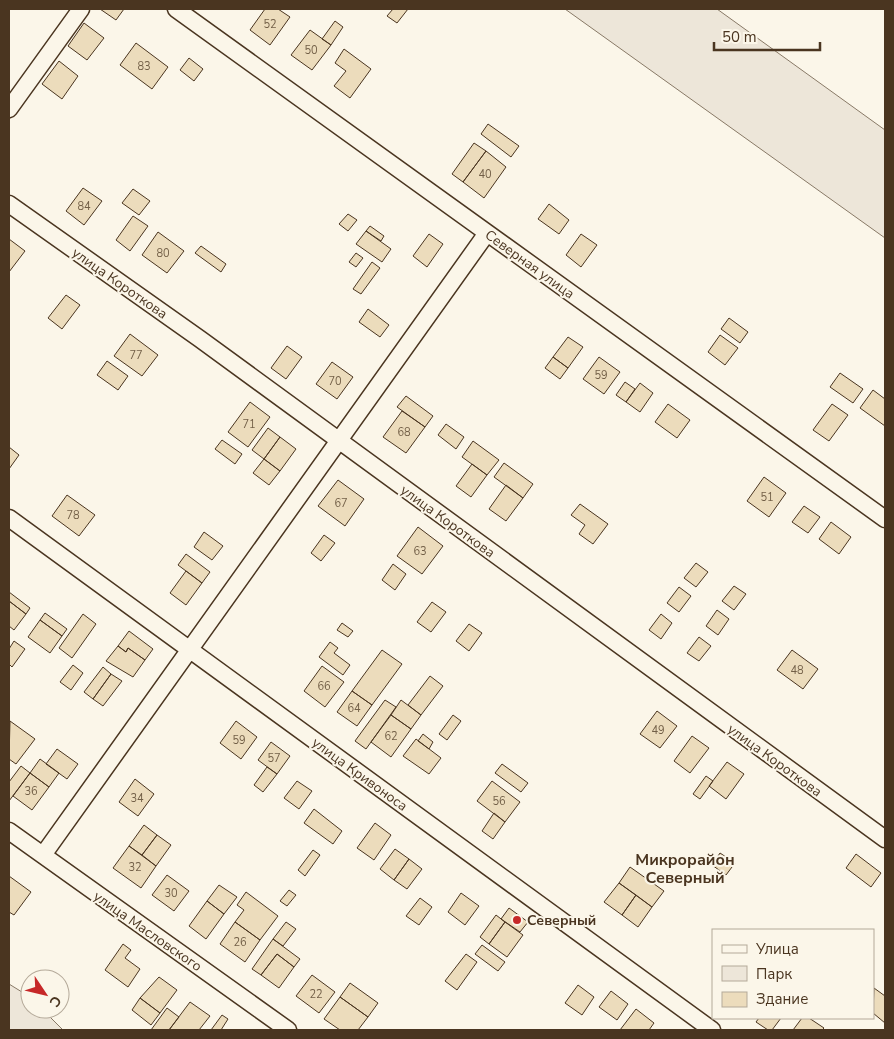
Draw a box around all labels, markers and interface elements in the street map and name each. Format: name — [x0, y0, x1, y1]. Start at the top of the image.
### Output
house number: 52 — [263, 17, 277, 32]
scale bar — [714, 20, 820, 52]
text: 50 m — [722, 27, 757, 47]
house number: 50 — [304, 43, 318, 58]
house number: 83 — [137, 59, 151, 74]
house number: 40 — [478, 167, 492, 182]
house number: 84 — [77, 199, 91, 214]
street label: Северная улица — [481, 225, 578, 303]
street label: улица Короткова — [68, 243, 171, 323]
house number: 80 — [156, 246, 170, 261]
house number: 77 — [129, 348, 143, 363]
house number: 59 — [594, 368, 608, 383]
house number: 70 — [328, 374, 342, 389]
house number: 71 — [242, 417, 256, 432]
house number: 68 — [397, 425, 411, 440]
street label: улица Короткова — [397, 481, 499, 562]
house number: 51 — [760, 490, 774, 505]
house number: 67 — [334, 496, 348, 511]
house number: 78 — [66, 508, 80, 523]
house number: 63 — [413, 544, 427, 559]
house number: 48 — [790, 663, 804, 678]
house number: 66 — [317, 679, 331, 694]
house number: 64 — [347, 701, 361, 716]
street label: улица Короткова — [724, 720, 826, 801]
house number: 49 — [651, 723, 665, 738]
house number: 62 — [384, 729, 398, 744]
house number: 59 — [232, 733, 246, 748]
street label: улица Кривоноса — [308, 733, 411, 816]
house number: 57 — [267, 751, 281, 766]
house number: 36 — [24, 784, 38, 799]
house number: 34 — [130, 791, 144, 806]
house number: 56 — [492, 794, 506, 809]
district label: Микрорайон Северный — [635, 849, 735, 889]
house number: 32 — [128, 860, 142, 875]
house number: 30 — [164, 886, 178, 901]
street label: улица Масловского — [90, 887, 206, 976]
place label: Северный — [527, 911, 596, 930]
marker: Северный — [511, 914, 523, 926]
legend — [712, 929, 874, 1019]
house number: 26 — [233, 935, 247, 950]
text: Улица — [755, 939, 799, 959]
text: Парк — [756, 964, 792, 984]
north arrow — [20, 969, 70, 1019]
house number: 22 — [309, 987, 323, 1002]
text: Здание — [756, 989, 808, 1009]
text: С — [44, 992, 66, 1011]

